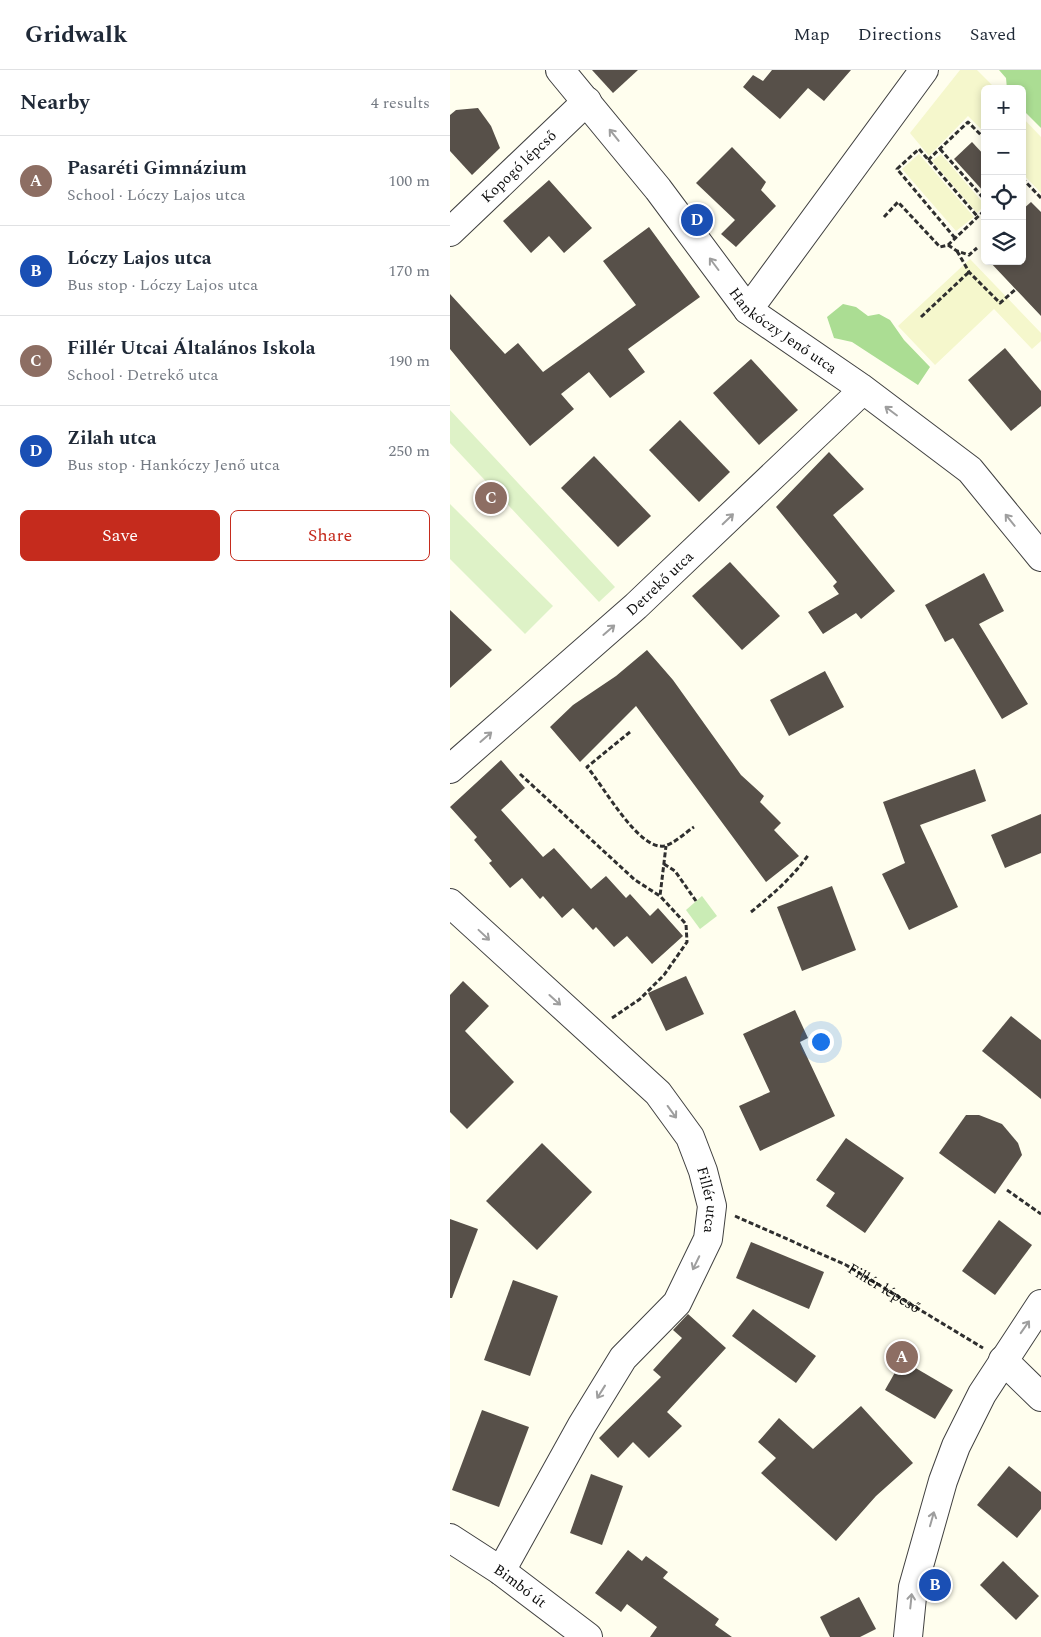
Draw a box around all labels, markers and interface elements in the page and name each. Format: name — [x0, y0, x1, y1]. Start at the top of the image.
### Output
text: Gridwalk — [25, 17, 127, 53]
text: Map — [794, 21, 830, 48]
text: Directions — [858, 21, 942, 48]
text: Saved — [970, 21, 1016, 48]
map controls — [981, 85, 1026, 265]
button: + — [981, 85, 1026, 130]
text: Nearby — [20, 87, 90, 119]
text: 4 results — [371, 91, 430, 115]
street label: Kopogó lépcső — [476, 125, 562, 209]
one-way arrow — [609, 129, 620, 142]
button: − — [981, 130, 1026, 175]
text: Pasaréti Gimnázium — [67, 154, 247, 183]
text: A — [30, 169, 42, 193]
text: 100 m — [388, 169, 430, 193]
button: locate — [981, 175, 1026, 220]
text: School · Lóczy Lajos utca — [67, 183, 245, 207]
pin: D — [681, 201, 713, 239]
button: layers — [981, 220, 1026, 265]
text: Lóczy Lajos utca — [67, 244, 212, 273]
one-way arrow — [709, 257, 719, 271]
text: B — [30, 259, 42, 283]
text: 170 m — [388, 259, 430, 283]
text: Bus stop · Lóczy Lajos utca — [67, 273, 258, 297]
street label: Hankóczy Jenő utca — [723, 283, 842, 380]
text: Fillér Utcai Általános Iskola — [67, 334, 316, 363]
text: C — [30, 349, 42, 373]
text: 190 m — [388, 349, 430, 373]
text: School · Detrekő utca — [67, 363, 218, 387]
one-way arrow — [884, 406, 898, 416]
text: Zilah utca — [67, 424, 157, 453]
text: D — [30, 439, 42, 463]
text: 250 m — [388, 439, 430, 463]
text: Bus stop · Hankóczy Jenő utca — [67, 453, 280, 477]
pin: C — [475, 479, 507, 517]
button: Save — [20, 510, 220, 561]
button: Share — [230, 510, 430, 561]
one-way arrow — [721, 513, 734, 525]
one-way arrow — [1005, 513, 1016, 526]
street label: Detrekő utca — [621, 545, 700, 622]
one-way arrow — [602, 624, 615, 635]
one-way arrow — [480, 731, 493, 742]
one-way arrow — [478, 929, 491, 941]
one-way arrow — [548, 994, 561, 1006]
your location — [808, 1029, 834, 1055]
one-way arrow — [667, 1105, 677, 1119]
street label: Fillér utca — [690, 1164, 723, 1235]
one-way arrow — [691, 1255, 701, 1270]
street label: Fillér lépcső — [843, 1258, 925, 1320]
one-way arrow — [1020, 1320, 1030, 1334]
pin: A — [886, 1338, 918, 1376]
one-way arrow — [596, 1385, 606, 1399]
one-way arrow — [928, 1512, 937, 1528]
street label: Bimbó út — [489, 1558, 551, 1614]
pin: B — [919, 1566, 951, 1604]
one-way arrow — [906, 1594, 916, 1610]

